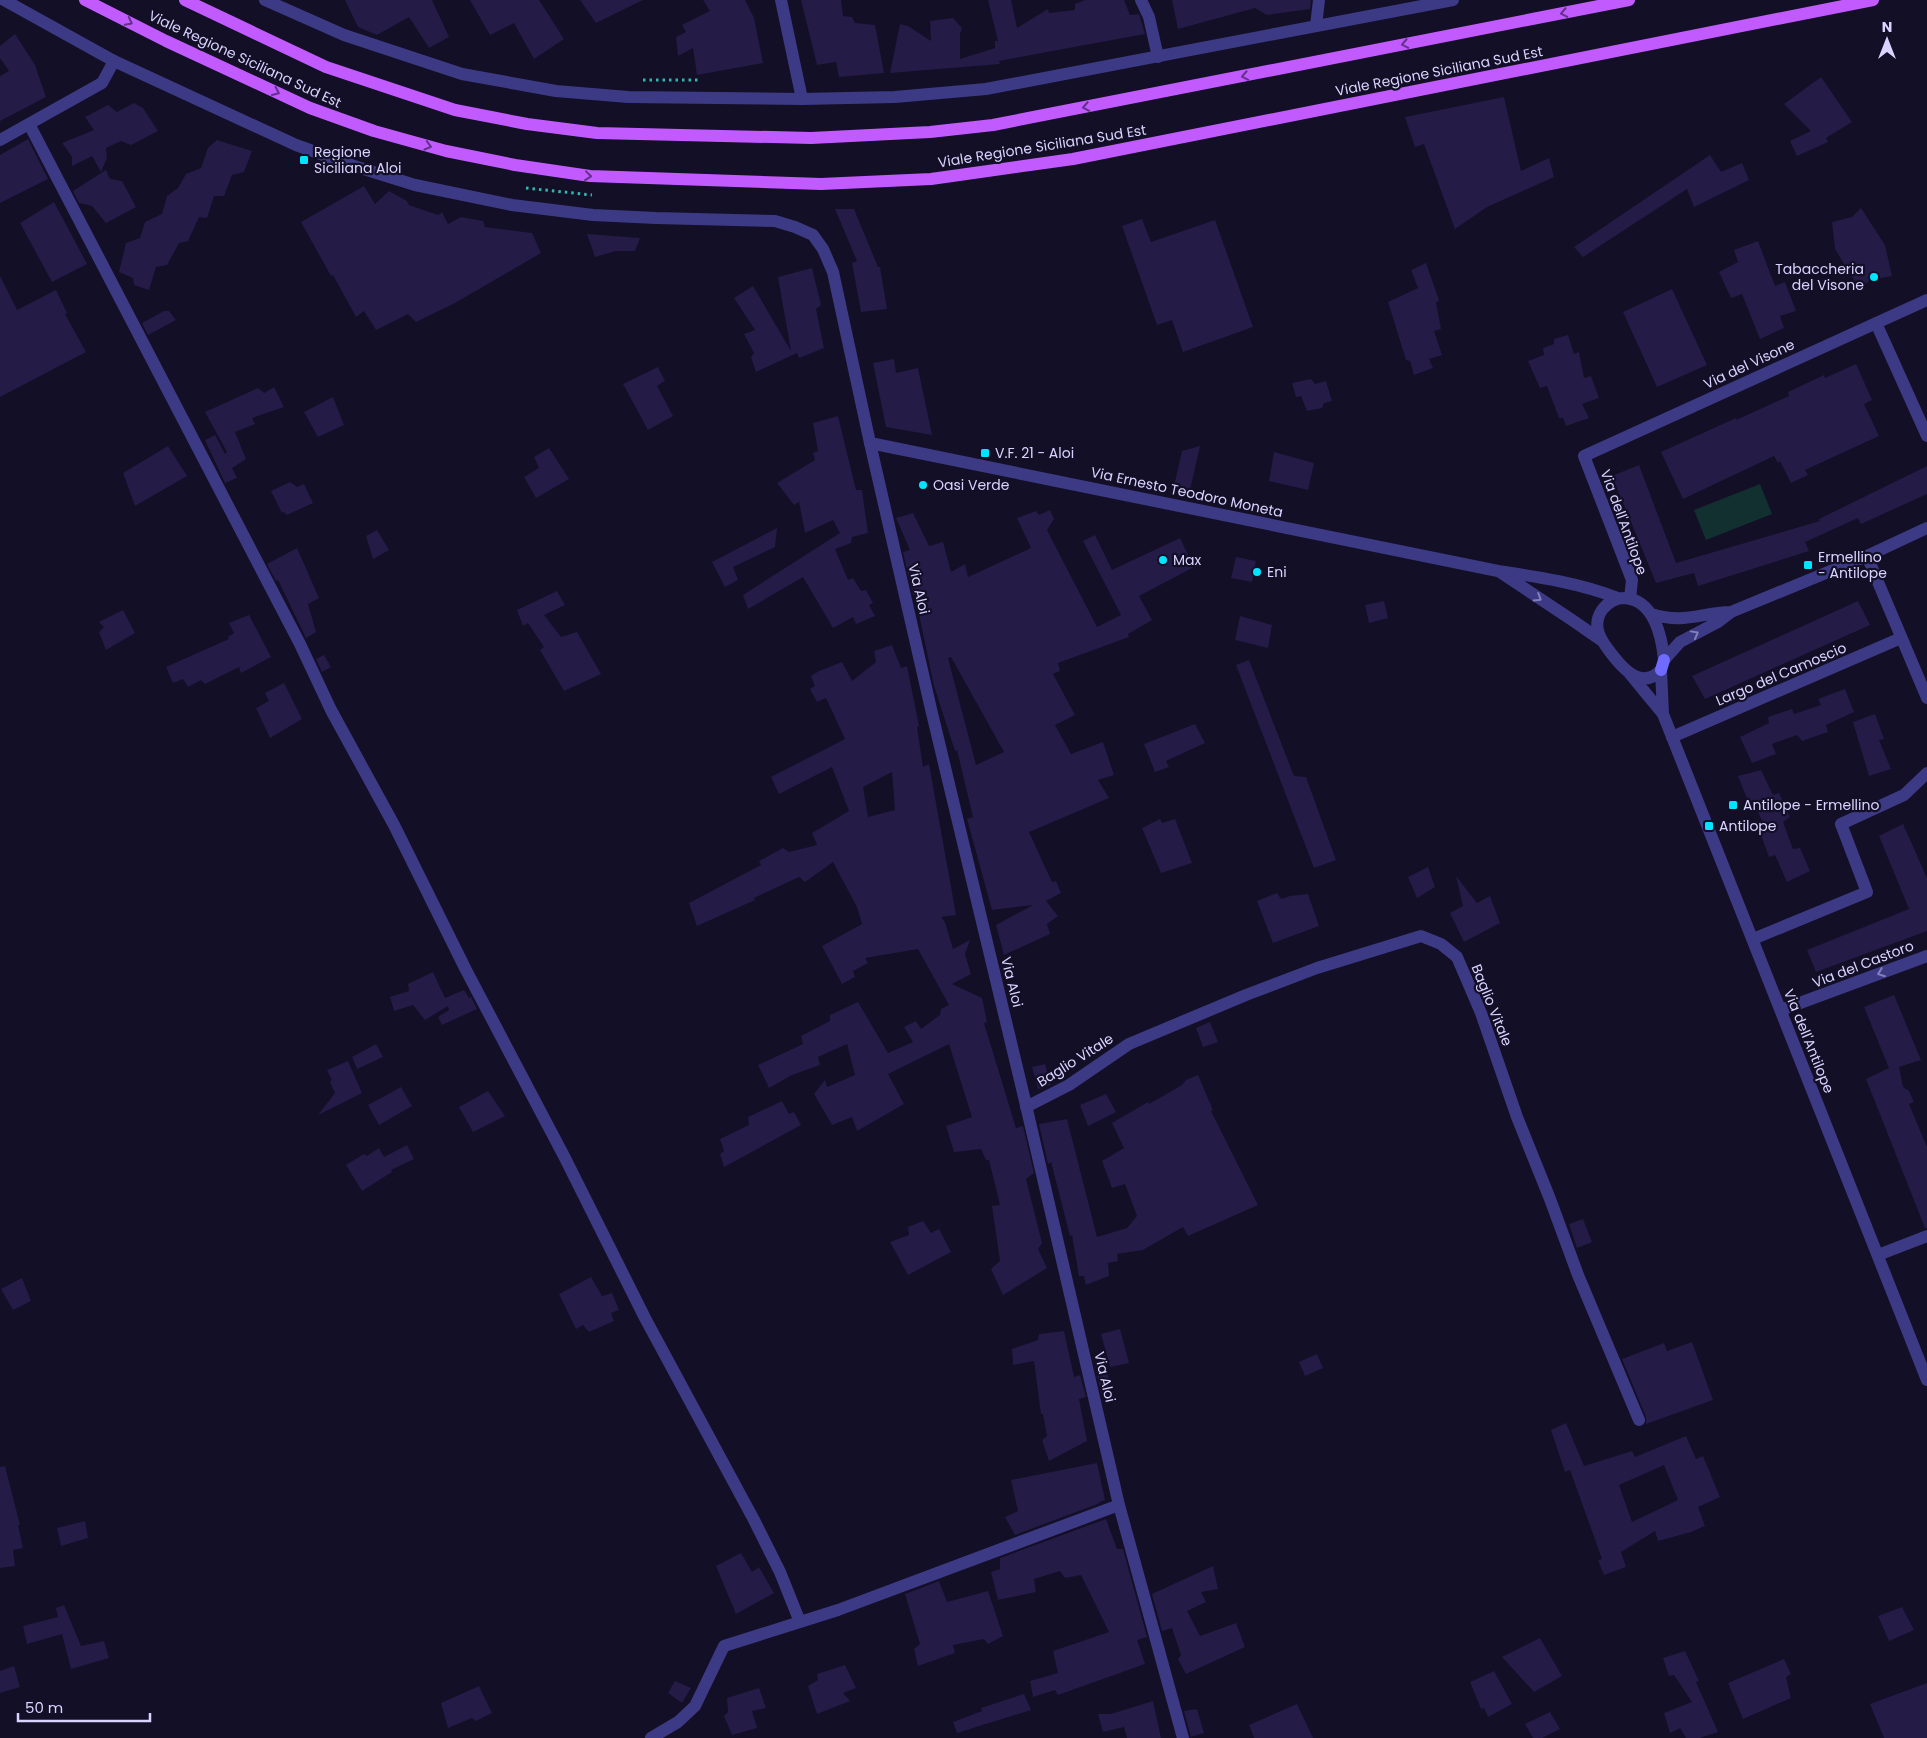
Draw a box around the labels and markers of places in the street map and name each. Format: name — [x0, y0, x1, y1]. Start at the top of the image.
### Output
place label: Regione Siciliana Aloi — [314, 142, 401, 178]
marker: Regione Siciliana Aloi — [298, 154, 310, 166]
place label: Tabaccheria del Visone — [1775, 259, 1864, 295]
marker: Tabaccheria del Visone — [1868, 271, 1880, 283]
place label: V.F. 21 - Aloi — [995, 443, 1074, 463]
marker: V.F. 21 - Aloi — [979, 447, 991, 459]
place label: Oasi Verde — [933, 475, 1010, 495]
marker: Oasi Verde — [917, 479, 929, 491]
place label: Ermellino - Antilope — [1818, 547, 1887, 583]
place label: Max — [1173, 550, 1202, 570]
marker: Max — [1157, 554, 1169, 566]
marker: Ermellino - Antilope — [1802, 559, 1814, 571]
place label: Eni — [1267, 562, 1287, 582]
marker: Eni — [1251, 566, 1263, 578]
place label: Antilope - Ermellino — [1743, 795, 1879, 815]
marker: Antilope - Ermellino — [1727, 799, 1739, 811]
place label: Antilope — [1719, 816, 1777, 836]
marker: Antilope — [1703, 820, 1715, 832]

